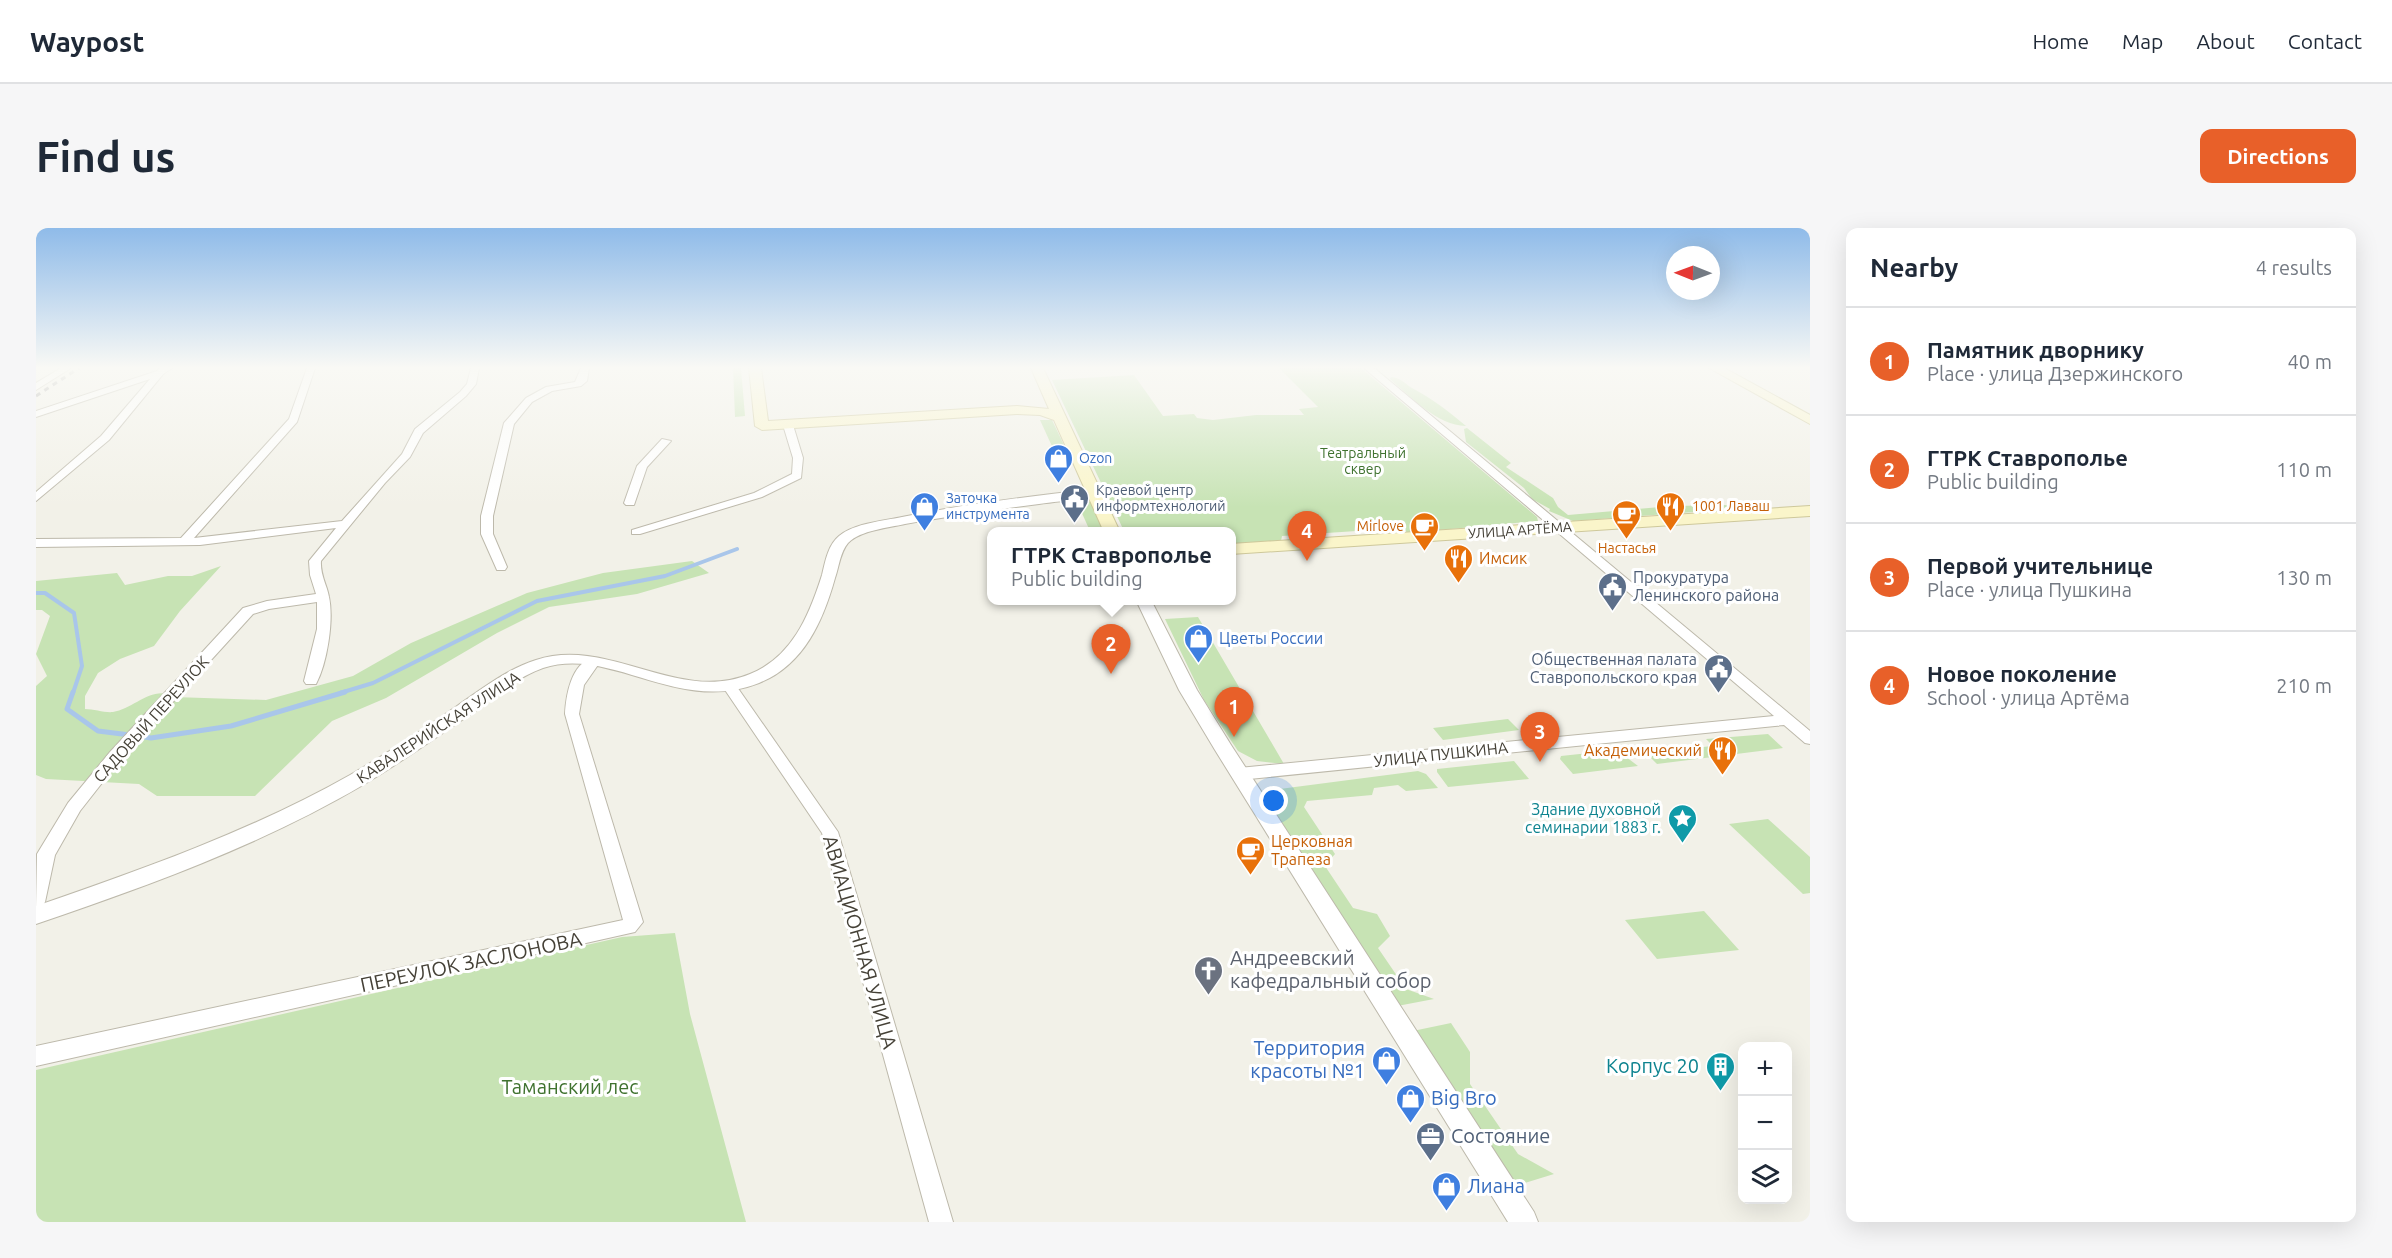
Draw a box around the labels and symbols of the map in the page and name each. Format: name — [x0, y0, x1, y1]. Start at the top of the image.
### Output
north arrow — [1666, 246, 1720, 300]
shop icon: Ozon — [1042, 442, 1074, 484]
park label: Театральный сквер — [1320, 445, 1406, 477]
place label: Ozon — [1079, 450, 1112, 466]
public building icon: Краевой центр информтехнологий — [1059, 482, 1091, 524]
place label: Краевой центр информтехнологий — [1096, 482, 1226, 514]
shop icon: Заточка инструмента — [909, 490, 941, 532]
place label: Заточка инструмента — [946, 490, 1030, 522]
restaurant icon: 1001 Лаваш — [1655, 490, 1687, 532]
cafe icon: Настасья — [1611, 498, 1643, 540]
place label: 1001 Лаваш — [1692, 498, 1770, 514]
cafe icon: Mirlove — [1409, 510, 1441, 552]
pin: 4 — [1288, 512, 1326, 561]
place label: Mirlove — [1357, 518, 1404, 534]
street label: УЛИЦА АРТЁМА — [1468, 518, 1572, 542]
place label: Настасья — [1598, 540, 1656, 556]
restaurant icon: Имсик — [1442, 542, 1474, 584]
place label: Имсик — [1479, 549, 1527, 567]
place label: Прокуратура Ленинского района — [1633, 568, 1779, 604]
public building icon: Прокуратура Ленинского района — [1596, 570, 1628, 612]
shop icon: Цветы России — [1182, 622, 1214, 664]
pin: 2 — [1092, 624, 1130, 674]
place label: Цветы России — [1219, 629, 1323, 647]
place label: Общественная палата Ставропольского края — [1530, 650, 1697, 686]
street label: САДОВЫЙ ПЕРЕУЛОК — [89, 651, 212, 786]
public building icon: Общественная палата Ставропольского края — [1702, 652, 1734, 694]
street label: КАВАЛЕРИЙСКАЯ УЛИЦА — [352, 666, 523, 787]
pin: 1 — [1214, 688, 1254, 737]
pin: 3 — [1520, 712, 1560, 762]
restaurant icon: Академический — [1707, 734, 1739, 776]
street label: УЛИЦА ПУШКИНА — [1373, 738, 1510, 770]
place label: Академический — [1584, 741, 1702, 759]
your location — [1259, 786, 1288, 815]
place label: Здание духовной семинарии 1883 г. — [1525, 800, 1661, 836]
place icon: Здание духовной семинарии 1883 г. — [1666, 802, 1698, 844]
street label: АВИАЦИОННАЯ УЛИЦА — [819, 832, 902, 1051]
place label: Церковная Трапеза — [1271, 832, 1353, 868]
cafe icon: Церковная Трапеза — [1234, 834, 1266, 876]
street label: ПЕРЕУЛОК ЗАСЛОНОВА — [358, 927, 584, 996]
place label: Андреевский кафедральный собор — [1230, 946, 1432, 992]
church icon: Андреевский кафедральный собор — [1193, 954, 1225, 996]
place label: Территория красоты №1 — [1250, 1036, 1365, 1082]
shop icon: Территория красоты №1 — [1370, 1044, 1402, 1086]
building icon: Корпус 20 — [1704, 1050, 1736, 1092]
place label: Корпус 20 — [1606, 1054, 1699, 1077]
park label: Таманский лес — [501, 1075, 639, 1098]
shop icon: Big Bro — [1394, 1082, 1426, 1124]
place label: Big Bro — [1431, 1086, 1497, 1109]
office icon: Состояние — [1414, 1120, 1446, 1162]
place label: Состояние — [1451, 1124, 1550, 1147]
shop icon: Лиана — [1430, 1170, 1462, 1212]
place label: Лиана — [1467, 1174, 1525, 1197]

